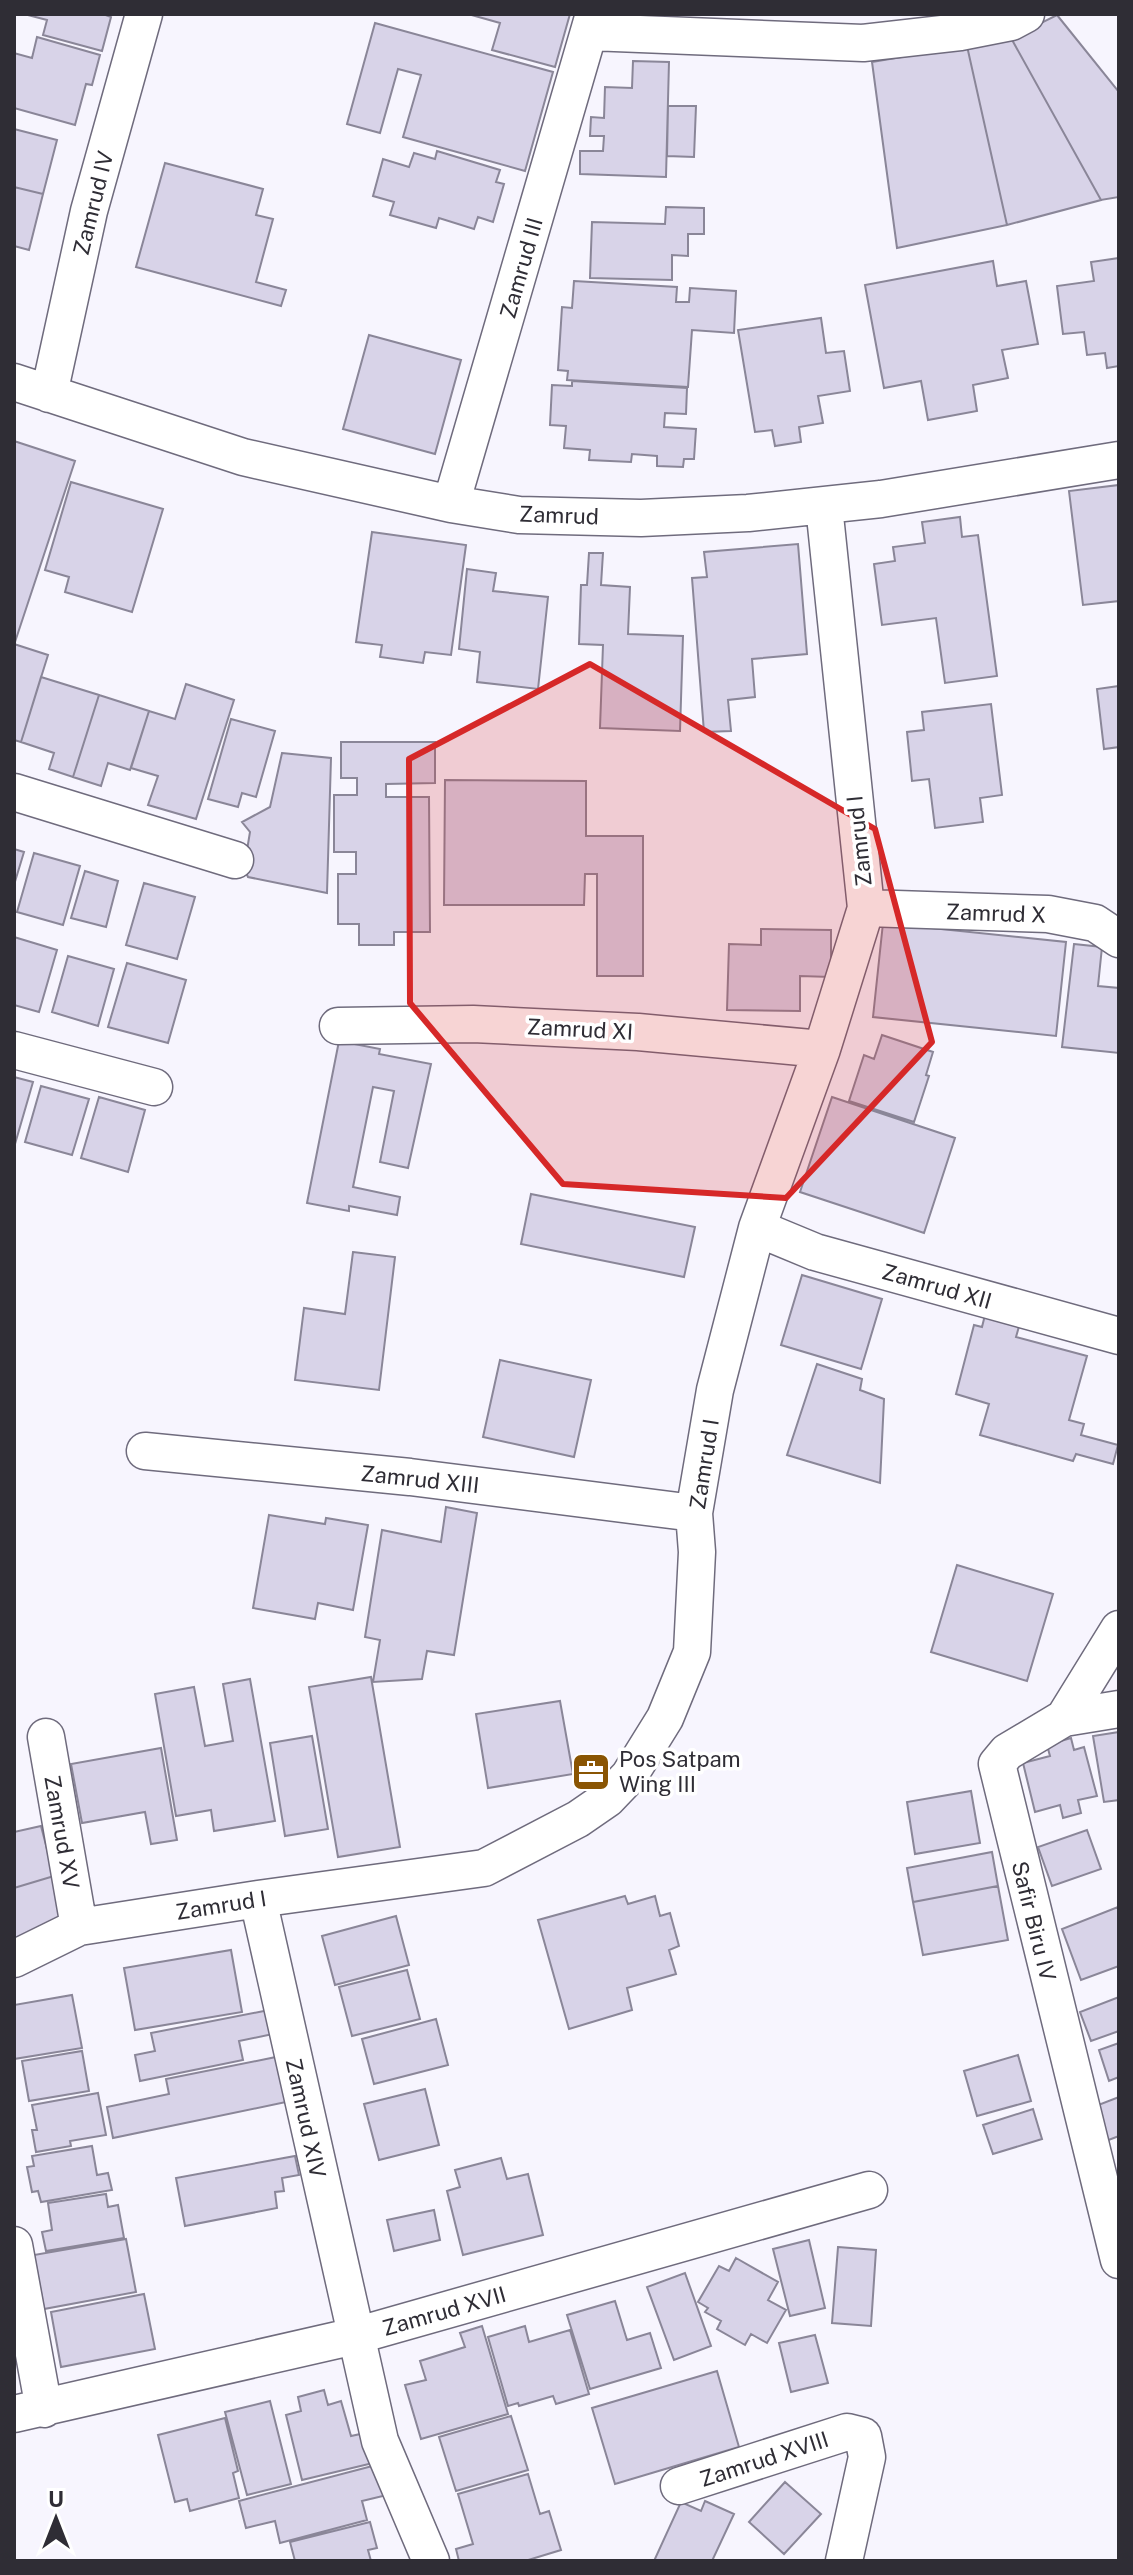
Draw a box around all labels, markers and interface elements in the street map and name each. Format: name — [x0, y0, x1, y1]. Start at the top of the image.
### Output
street label: Zamrud IV — [68, 148, 119, 258]
street label: Zamrud III — [494, 215, 548, 321]
street label: Zamrud — [519, 501, 599, 529]
street label: Zamrud I — [841, 794, 877, 888]
street label: Zamrud X — [945, 898, 1047, 928]
street label: Zamrud XI — [526, 1013, 634, 1045]
street label: Zamrud XII — [879, 1258, 995, 1314]
street label: Zamrud I — [684, 1417, 724, 1511]
street label: Zamrud XIII — [359, 1460, 481, 1498]
place label: Pos Satpam Wing III — [619, 1746, 741, 1797]
office icon: Pos Satpam Wing III — [570, 1751, 612, 1793]
street label: Zamrud XV — [39, 1773, 85, 1891]
street label: Safir Biru IV — [1007, 1858, 1062, 1984]
street label: Zamrud I — [174, 1885, 268, 1925]
street label: Zamrud XIV — [281, 2056, 331, 2180]
street label: Zamrud XVII — [379, 2281, 509, 2341]
street label: Zamrud XVIII — [696, 2426, 832, 2492]
north arrow — [16, 2479, 96, 2559]
text: U — [48, 2486, 64, 2512]

